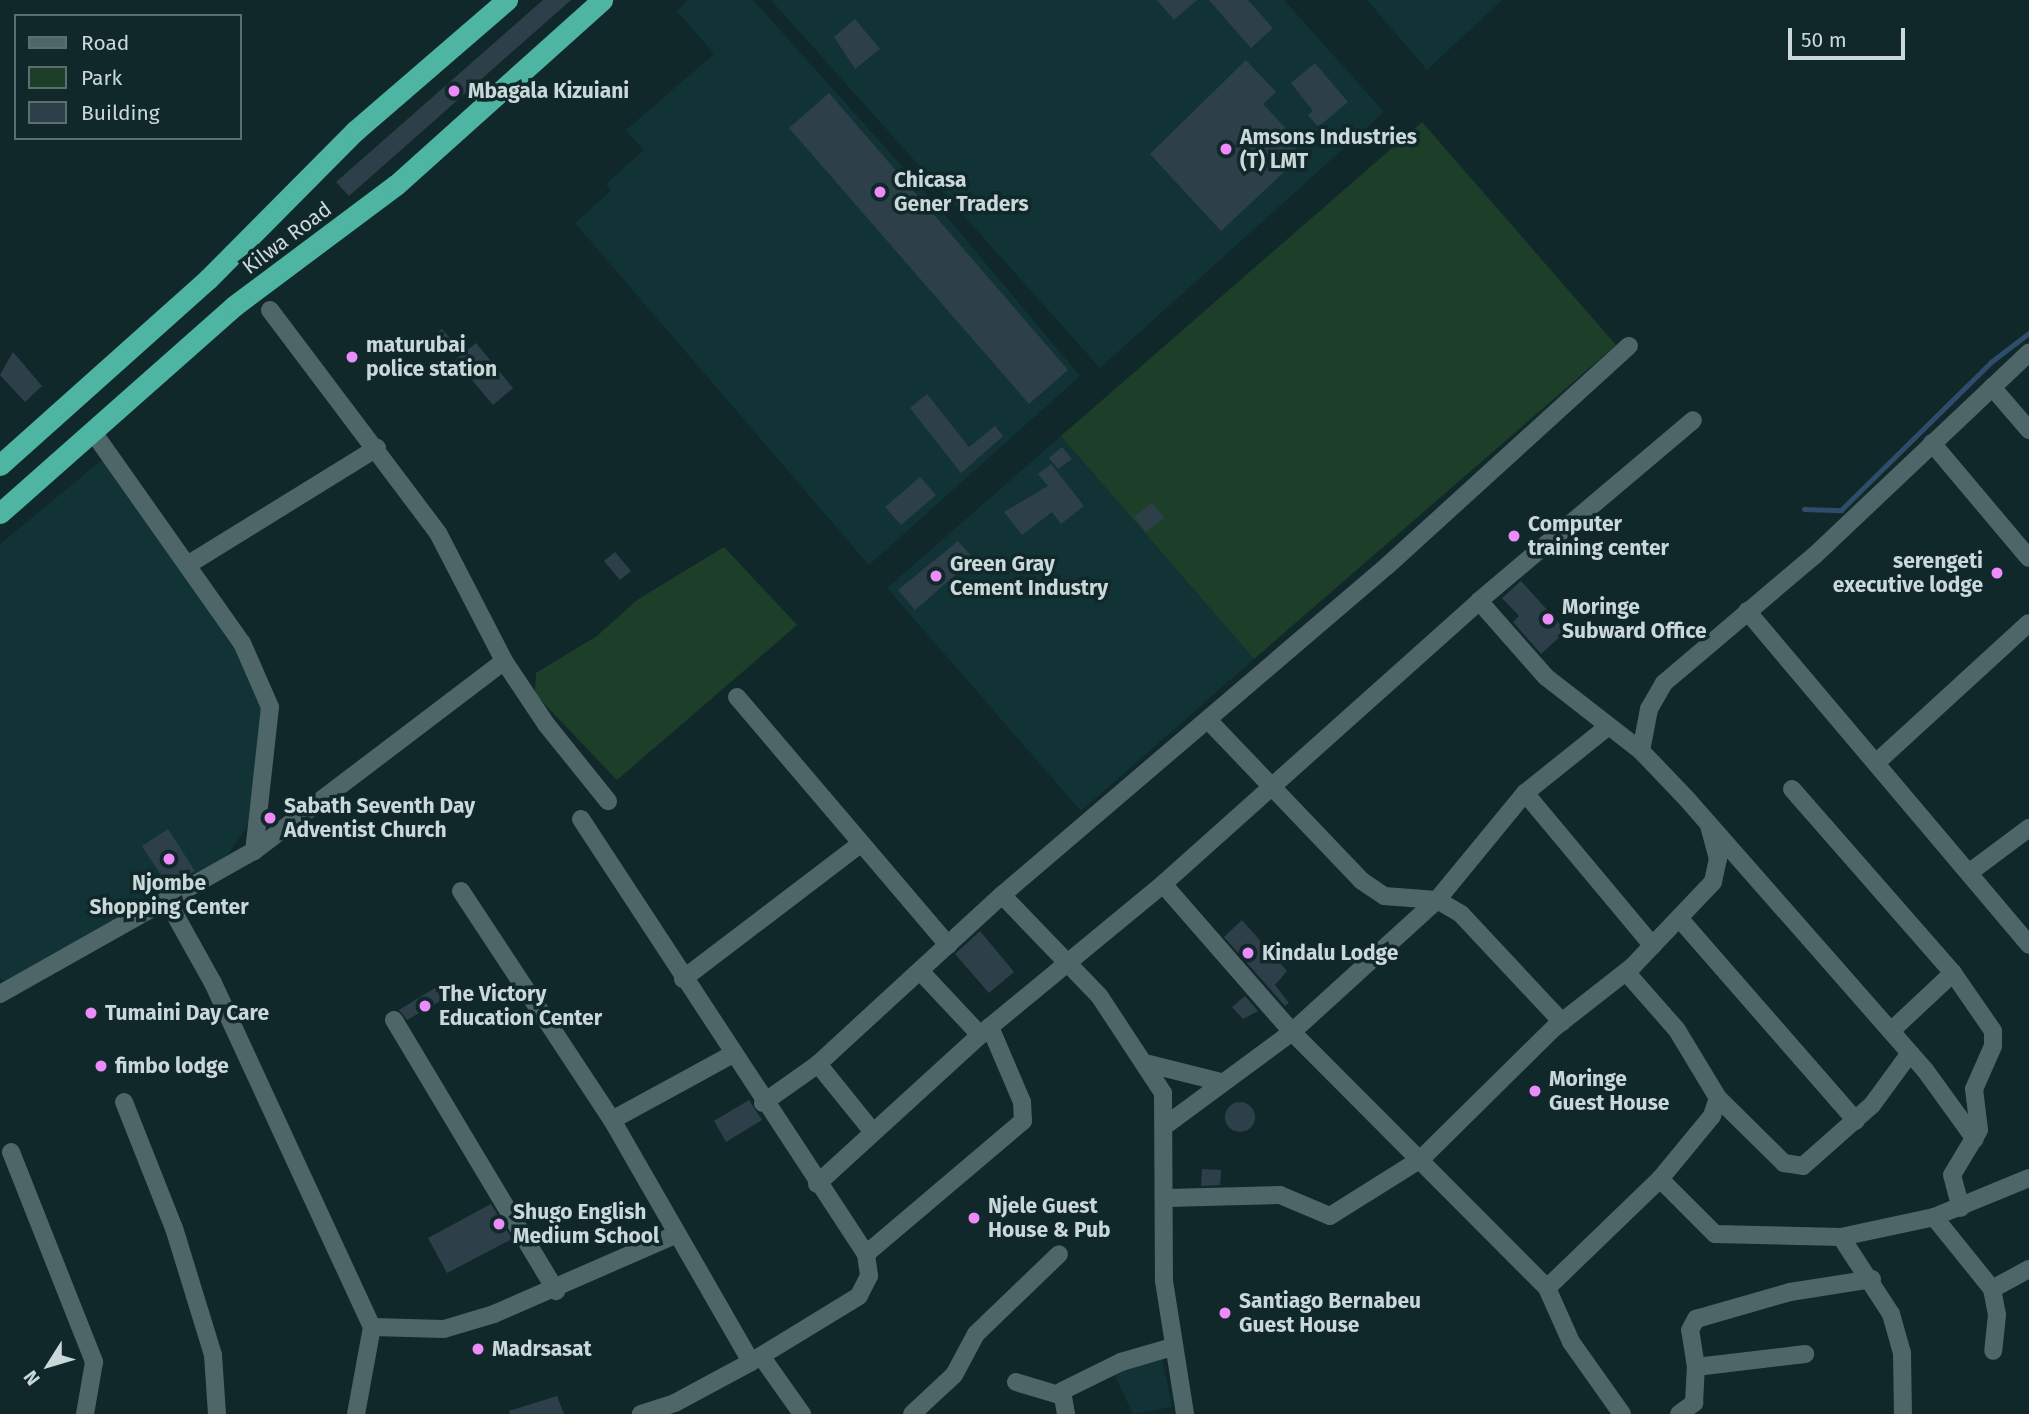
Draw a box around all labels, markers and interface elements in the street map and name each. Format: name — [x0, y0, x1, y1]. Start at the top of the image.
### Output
legend — [14, 14, 242, 140]
scale bar — [1791, 14, 1908, 58]
text: 50 m — [1801, 27, 1847, 53]
text: Road — [81, 30, 129, 56]
text: Park — [81, 65, 122, 91]
place label: Mbagala Kizuiani — [468, 78, 629, 104]
marker: Mbagala Kizuiani — [446, 83, 462, 99]
text: Building — [81, 100, 160, 126]
place label: Amsons Industries (T) LMT — [1240, 124, 1417, 174]
marker: Amsons Industries (T) LMT — [1218, 141, 1234, 157]
place label: Chicasa Gener Traders — [894, 167, 1029, 217]
marker: Chicasa Gener Traders — [872, 184, 888, 200]
street label: Kilwa Road — [238, 196, 336, 280]
place label: maturubai police station — [366, 332, 497, 382]
marker: maturubai police station — [344, 349, 360, 365]
place label: Computer training center — [1528, 511, 1669, 561]
marker: Computer training center — [1506, 528, 1522, 544]
place label: serengeti executive lodge — [1833, 548, 1983, 598]
place label: Green Gray Cement Industry — [950, 551, 1108, 601]
marker: serengeti executive lodge — [1989, 565, 2005, 581]
marker: Green Gray Cement Industry — [928, 568, 944, 584]
place label: Moringe Subward Office — [1562, 594, 1707, 644]
marker: Moringe Subward Office — [1540, 611, 1556, 627]
place label: Sabath Seventh Day Adventist Church — [284, 793, 475, 843]
marker: Sabath Seventh Day Adventist Church — [262, 810, 278, 826]
marker: Njombe Shopping Center — [161, 851, 177, 867]
place label: Njombe Shopping Center — [89, 870, 249, 920]
place label: Kindalu Lodge — [1262, 940, 1398, 966]
marker: Kindalu Lodge — [1240, 945, 1256, 961]
place label: The Victory Education Center — [439, 981, 602, 1031]
marker: The Victory Education Center — [417, 998, 433, 1014]
place label: Tumaini Day Care — [105, 1000, 269, 1026]
marker: Tumaini Day Care — [83, 1005, 99, 1021]
place label: fimbo lodge — [115, 1053, 229, 1079]
marker: fimbo lodge — [93, 1058, 109, 1074]
place label: Moringe Guest House — [1549, 1066, 1669, 1116]
marker: Moringe Guest House — [1527, 1083, 1543, 1099]
place label: Njele Guest House & Pub — [988, 1193, 1111, 1243]
place label: Shugo English Medium School — [513, 1199, 659, 1249]
marker: Njele Guest House & Pub — [966, 1210, 982, 1226]
marker: Shugo English Medium School — [491, 1216, 507, 1232]
place label: Santiago Bernabeu Guest House — [1239, 1288, 1421, 1338]
marker: Santiago Bernabeu Guest House — [1217, 1305, 1233, 1321]
north arrow — [14, 1330, 84, 1400]
place label: Madrsasat — [492, 1336, 592, 1362]
marker: Madrsasat — [470, 1341, 486, 1357]
text: N — [19, 1366, 45, 1390]

